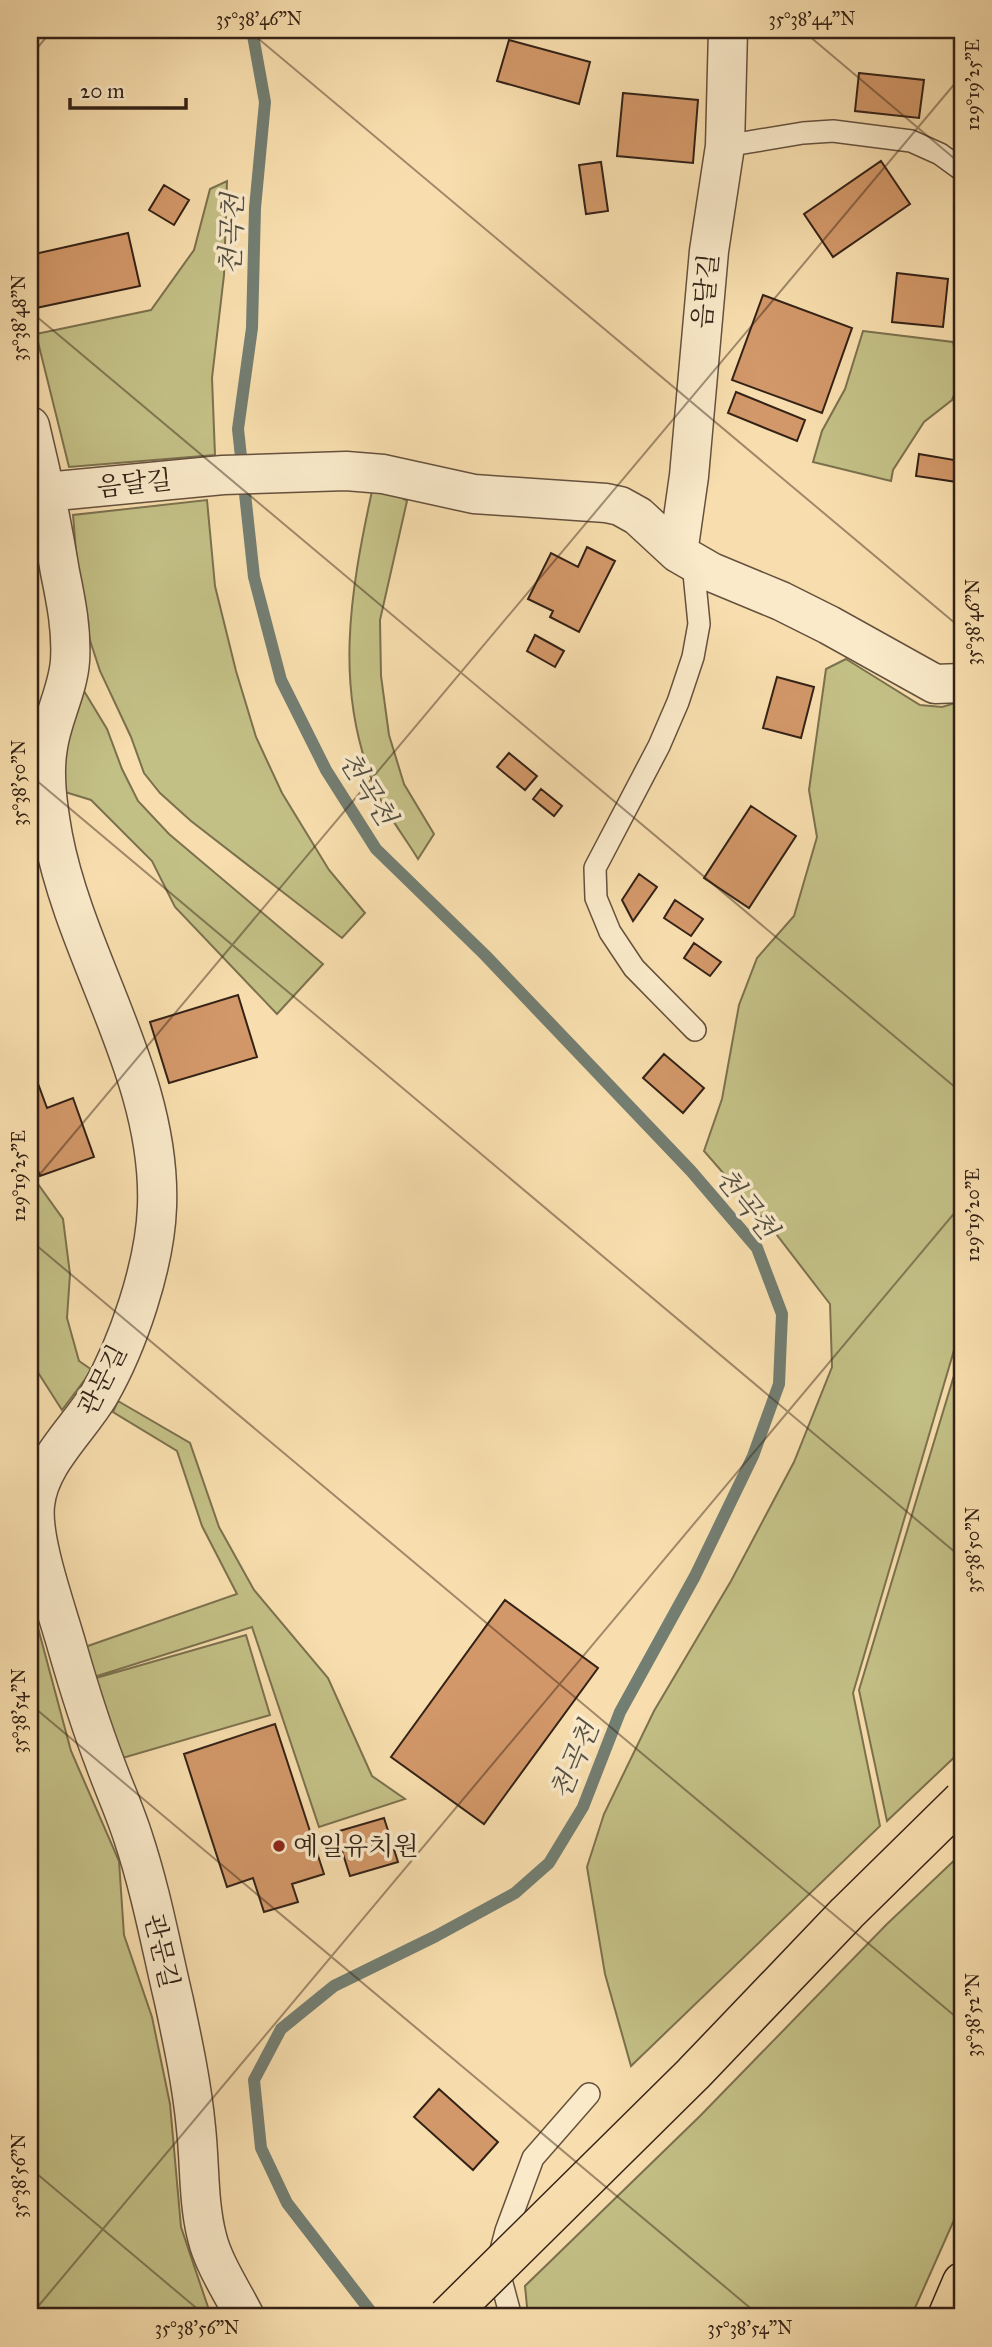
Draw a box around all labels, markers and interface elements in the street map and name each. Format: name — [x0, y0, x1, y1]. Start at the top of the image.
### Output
text: 35°38'46"N — [216, 8, 302, 30]
text: 35°38'44"N — [768, 8, 856, 30]
text: 129°19'25"E — [962, 39, 984, 131]
scale bar — [70, 66, 186, 110]
text: 20 m — [80, 78, 125, 104]
water label: 천곡천 — [213, 191, 250, 275]
street label: 음달길 — [685, 252, 725, 330]
text: 35°38'48"N — [8, 275, 30, 361]
street label: 음달길 — [95, 463, 173, 503]
text: 35°38'46"N — [962, 579, 984, 665]
text: 35°38'50"N — [8, 740, 30, 826]
water label: 천곡천 — [331, 745, 405, 834]
text: 129°19'25"E — [8, 1130, 30, 1222]
water label: 천곡천 — [708, 1161, 787, 1248]
text: 129°19'20"E — [962, 1168, 984, 1262]
street label: 관문길 — [71, 1339, 133, 1421]
text: 35°38'50"N — [962, 1507, 984, 1593]
text: 35°38'54"N — [8, 1669, 30, 1753]
water label: 천곡천 — [542, 1714, 607, 1804]
place label: 예일유치원 — [293, 1830, 419, 1862]
marker: 예일유치원 — [271, 1838, 287, 1854]
street label: 관문길 — [138, 1911, 186, 1991]
text: 35°38'52"N — [962, 1973, 984, 2057]
text: 35°38'56"N — [8, 2134, 30, 2218]
text: 35°38'56"N — [155, 2317, 239, 2339]
text: 35°38'54"N — [708, 2317, 792, 2339]

